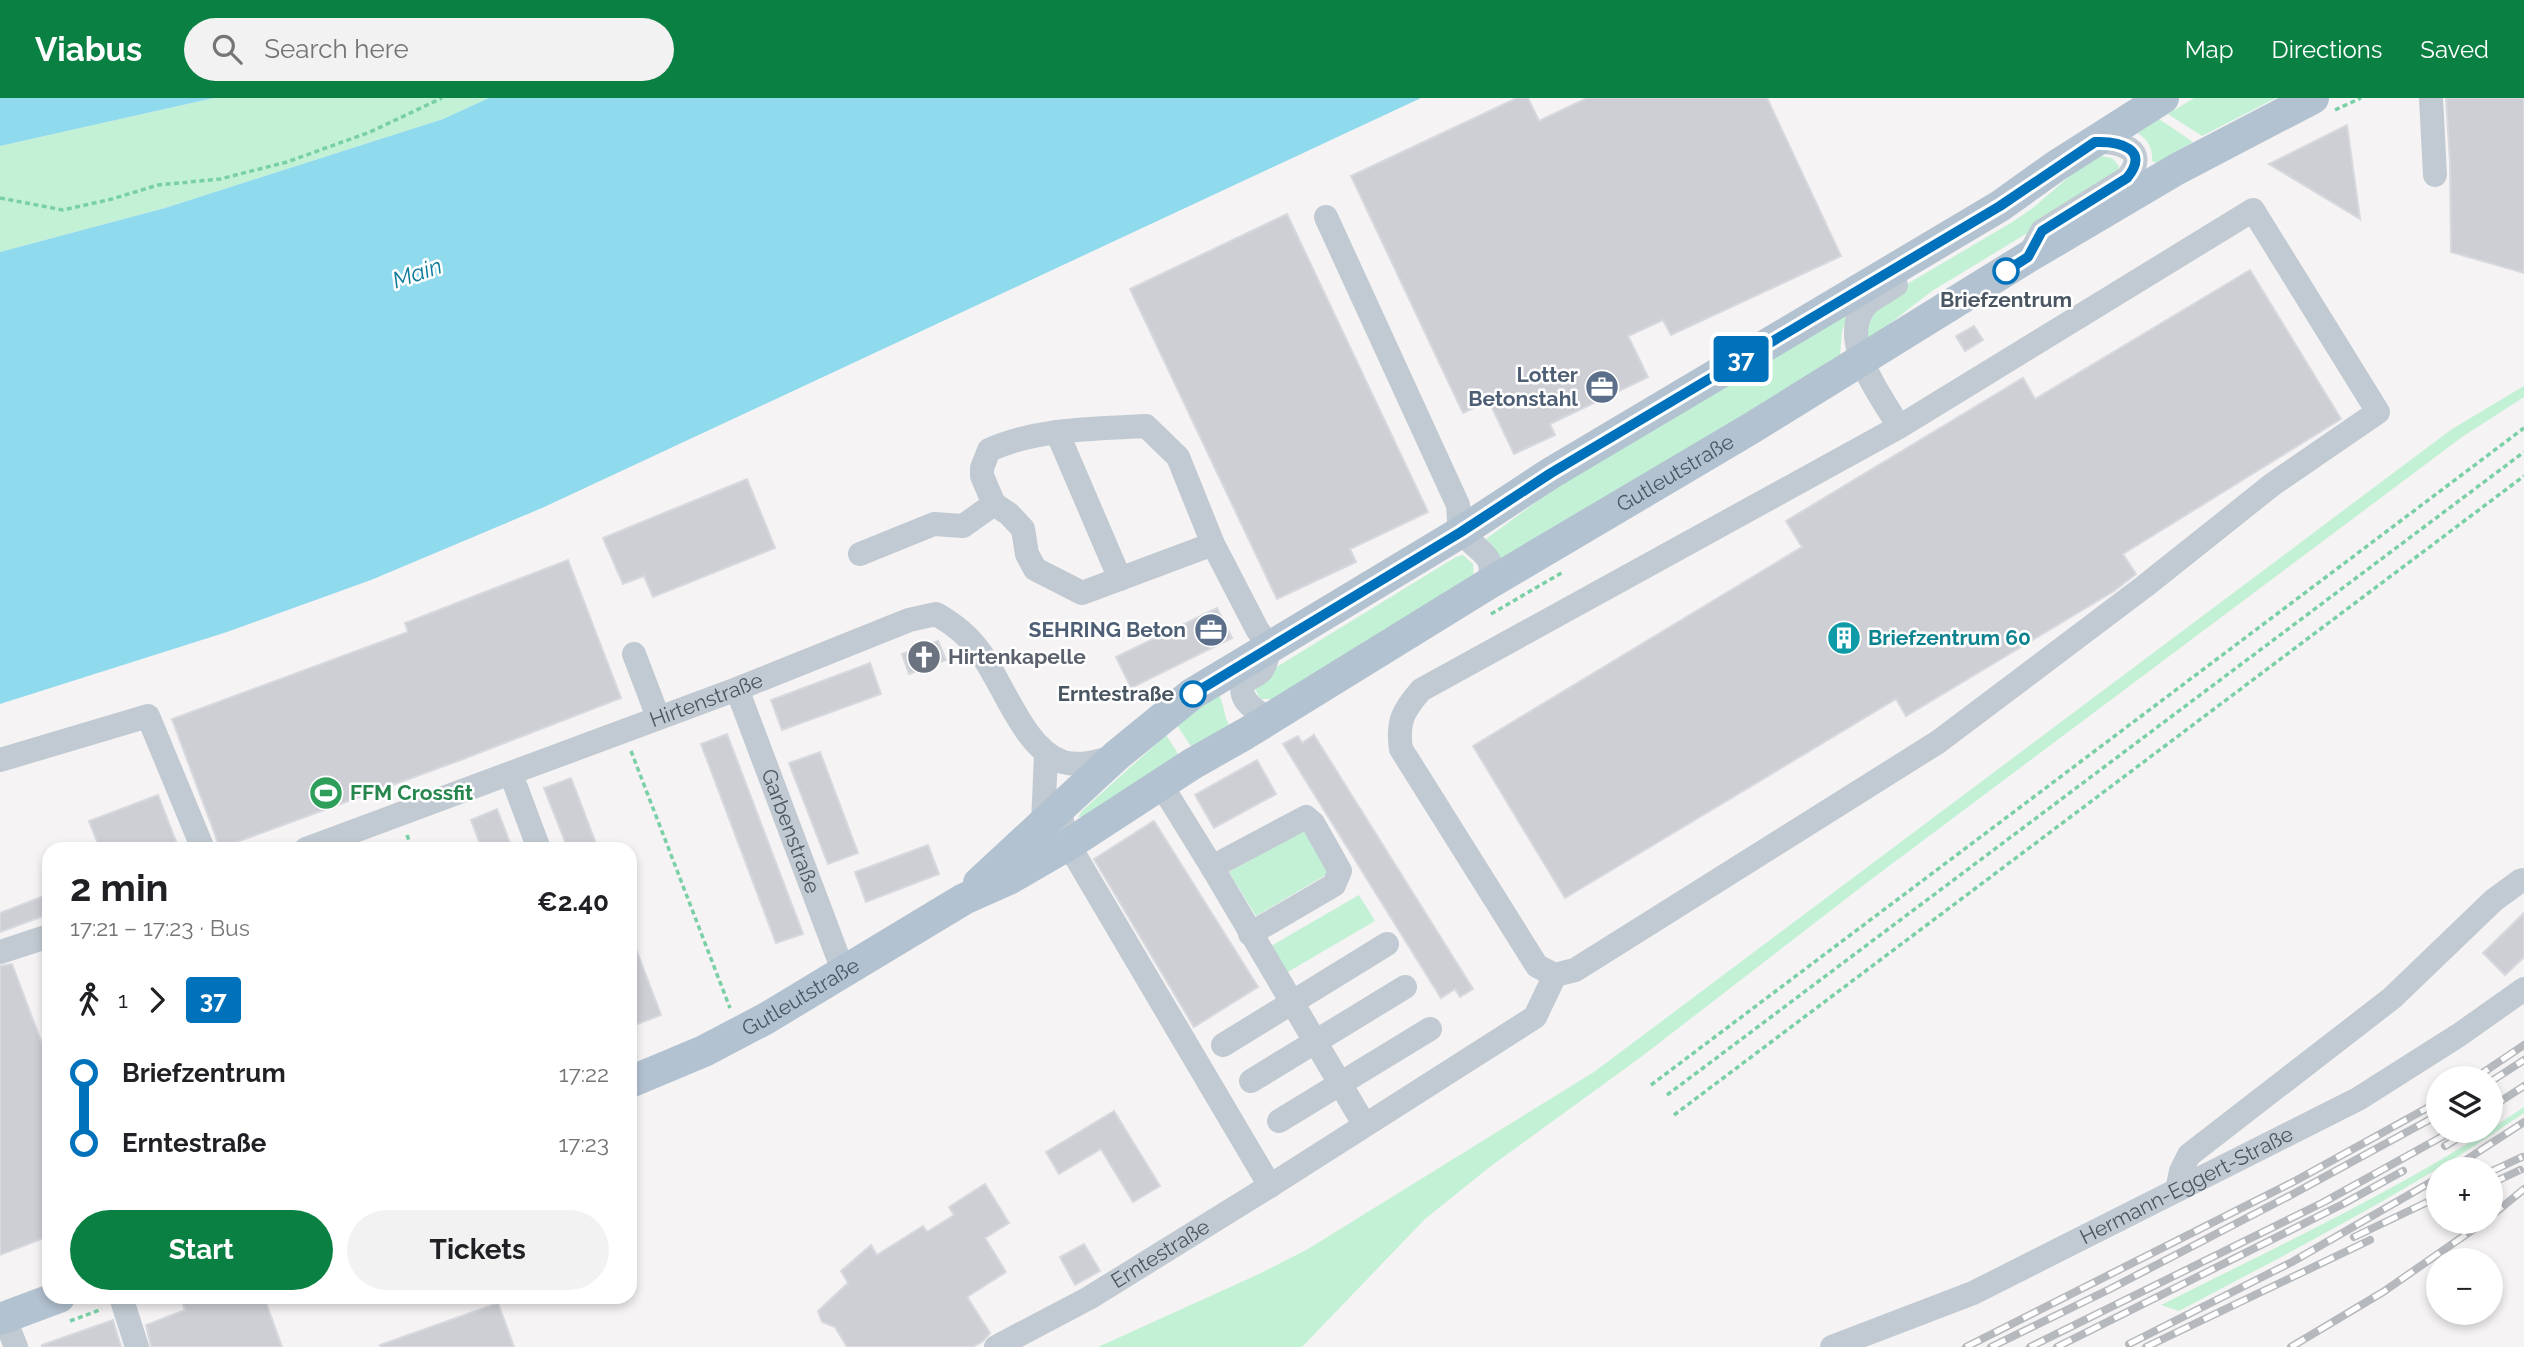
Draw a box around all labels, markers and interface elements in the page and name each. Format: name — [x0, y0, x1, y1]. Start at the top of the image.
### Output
search box — [184, 18, 674, 81]
text: Viabus — [35, 30, 142, 69]
icon: search — [208, 30, 246, 68]
text: Search here — [264, 34, 409, 64]
text: Map — [2185, 35, 2234, 64]
text: Directions — [2272, 35, 2382, 64]
text: Saved — [2420, 35, 2489, 64]
water label: Main — [389, 252, 445, 294]
marker: Briefzentrum — [1993, 258, 2019, 284]
place label: Briefzentrum — [1940, 287, 2072, 312]
line badge: 37 — [1710, 336, 1772, 382]
text: 37 — [1728, 344, 1754, 373]
place label: Lotter Betonstahl — [1468, 362, 1578, 411]
office icon: Lotter Betonstahl — [1583, 368, 1621, 406]
street label: Gutleutstraße — [1612, 428, 1738, 517]
office icon: SEHRING Beton — [1192, 611, 1230, 649]
place label: SEHRING Beton — [1029, 617, 1186, 642]
building icon: Briefzentrum 60 — [1825, 619, 1863, 657]
place label: Briefzentrum 60 — [1868, 625, 2031, 650]
church icon: Hirtenkapelle — [905, 638, 943, 676]
place label: Hirtenkapelle — [948, 644, 1086, 669]
street label: Hirtenstraße — [646, 667, 766, 732]
place label: Erntestraße — [1057, 681, 1174, 706]
marker: Erntestraße — [1180, 681, 1206, 707]
street label: Garbenstraße — [756, 765, 826, 897]
sports icon: FFM Crossfit — [307, 774, 345, 812]
place label: FFM Crossfit — [350, 780, 473, 805]
text: 2 min — [70, 865, 169, 910]
text: €2.40 — [537, 887, 609, 917]
text: 17:21 – 17:23 · Bus — [70, 914, 250, 941]
street label: Gutleutstraße — [738, 952, 864, 1041]
icon: walk — [70, 981, 108, 1019]
icon: forward — [138, 981, 176, 1019]
text: 37 — [200, 985, 227, 1014]
text: 1 — [118, 986, 128, 1013]
text: Briefzentrum — [122, 1058, 286, 1088]
text: 17:22 — [559, 1060, 609, 1087]
map controls — [2426, 1066, 2503, 1325]
button: layers — [2426, 1066, 2503, 1143]
street label: Hermann-Eggert-Straße — [2075, 1121, 2297, 1249]
text: Erntestraße — [122, 1128, 266, 1158]
text: 17:23 — [558, 1130, 609, 1157]
button: + — [2426, 1157, 2503, 1234]
button: Start — [70, 1210, 333, 1290]
button: Tickets — [347, 1210, 609, 1290]
street label: Erntestraße — [1106, 1214, 1214, 1293]
button: − — [2426, 1248, 2503, 1325]

